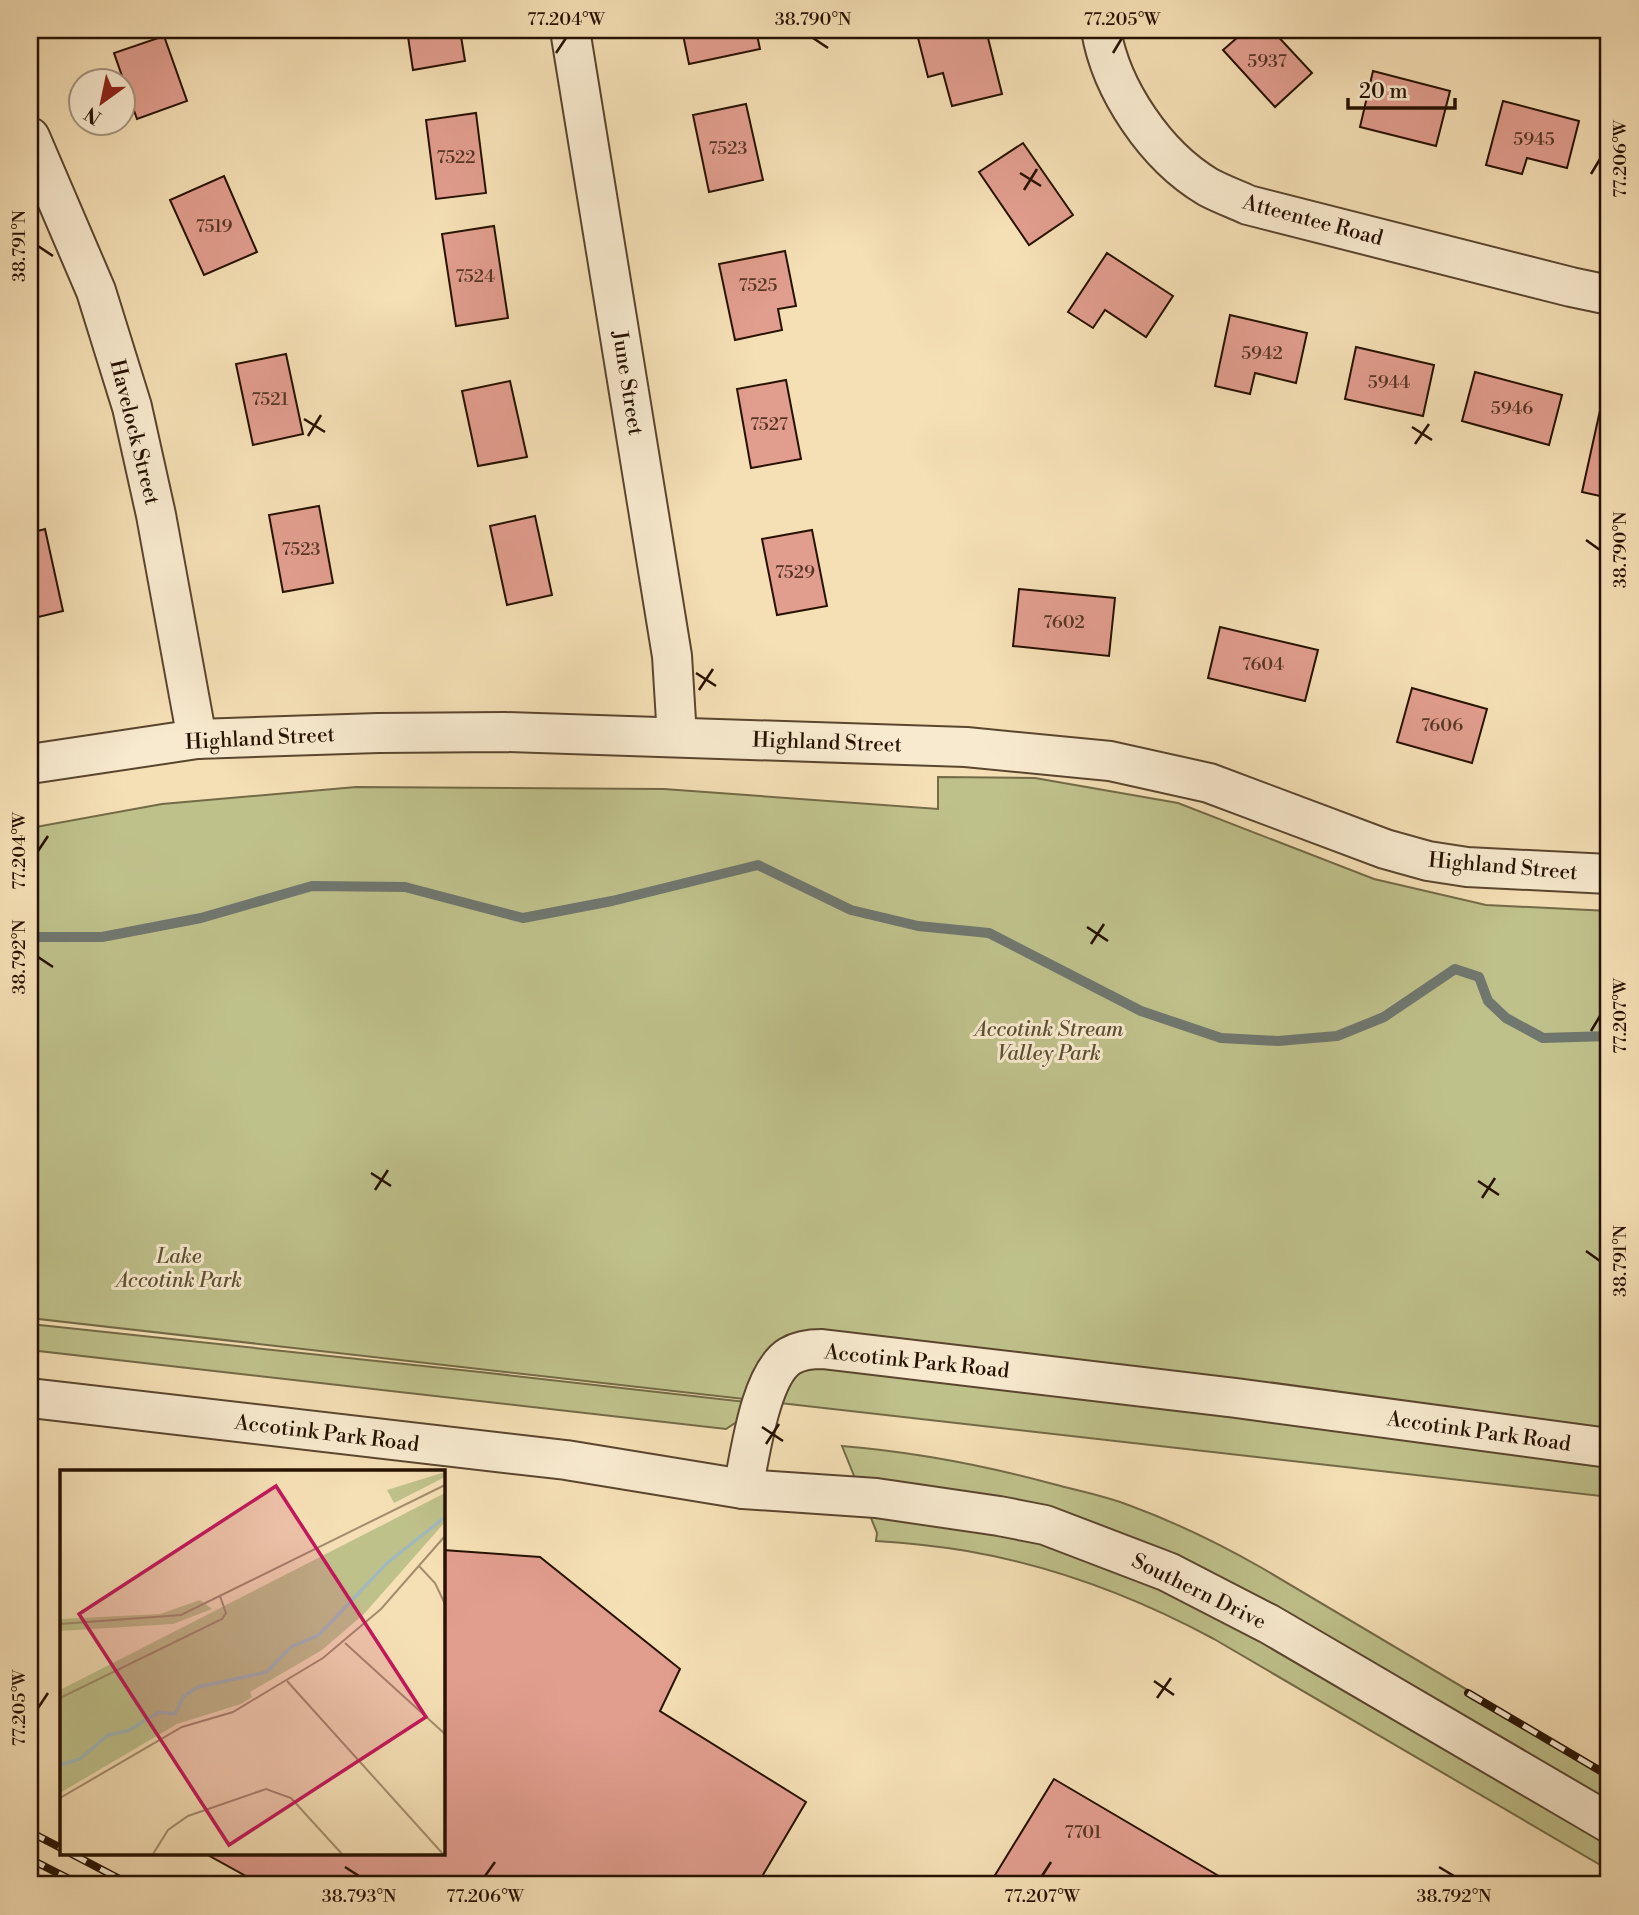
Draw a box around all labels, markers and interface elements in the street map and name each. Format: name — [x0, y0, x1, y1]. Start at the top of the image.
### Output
text: 77.204°W — [527, 8, 605, 31]
text: 38.790°N — [775, 8, 852, 31]
text: 77.205°W — [1084, 8, 1161, 31]
house number: 5937 — [1247, 50, 1287, 73]
north arrow — [66, 66, 136, 136]
scale bar — [1348, 66, 1455, 110]
text: 20 m — [1359, 79, 1408, 105]
text: N — [80, 101, 106, 130]
text: 77.206°W — [1609, 119, 1632, 198]
house number: 5945 — [1513, 128, 1555, 151]
house number: 7523 — [709, 137, 747, 160]
house number: 7522 — [436, 146, 476, 169]
street label: Atteentee Road — [1239, 189, 1386, 252]
text: 38.791°N — [8, 209, 31, 282]
house number: 7519 — [196, 215, 232, 238]
house number: 7524 — [455, 265, 495, 288]
house number: 7525 — [739, 274, 777, 297]
street label: June Street — [606, 328, 648, 438]
house number: 5942 — [1241, 342, 1283, 365]
street label: Havelock Street — [103, 357, 165, 508]
house number: 5944 — [1368, 371, 1411, 394]
house number: 7521 — [252, 388, 289, 411]
house number: 5946 — [1491, 397, 1533, 420]
house number: 7527 — [750, 413, 788, 436]
text: 38.790°N — [1609, 511, 1632, 588]
house number: 7523 — [282, 538, 320, 561]
house number: 7529 — [775, 561, 815, 584]
house number: 7602 — [1043, 611, 1085, 634]
house number: 7604 — [1242, 653, 1284, 676]
house number: 7606 — [1421, 714, 1463, 737]
street label: Highland Street — [185, 722, 336, 756]
street label: Highland Street — [752, 727, 903, 759]
text: 77.204°W — [8, 812, 31, 890]
street label: Highland Street — [1427, 848, 1579, 887]
text: 38.792°N — [8, 919, 31, 994]
text: 77.207°W — [1609, 978, 1632, 1054]
park label: Accotink Stream Valley Park — [973, 1017, 1124, 1067]
text: 38.791°N — [1609, 1224, 1632, 1297]
park label: Lake Accotink Park — [114, 1244, 242, 1294]
street label: Accotink Park Road — [822, 1339, 1011, 1385]
street label: Accotink Park Road — [1384, 1406, 1573, 1458]
street label: Accotink Park Road — [232, 1410, 421, 1458]
inset map — [60, 1470, 444, 1856]
street label: Southern Drive — [1127, 1548, 1270, 1636]
text: 77.205°W — [8, 1669, 31, 1746]
house number: 7701 — [1065, 1821, 1102, 1844]
text: 38.793°N — [322, 1885, 397, 1908]
text: 77.206°W — [446, 1885, 525, 1908]
text: 77.207°W — [1004, 1885, 1080, 1908]
text: 38.792°N — [1417, 1885, 1492, 1908]

